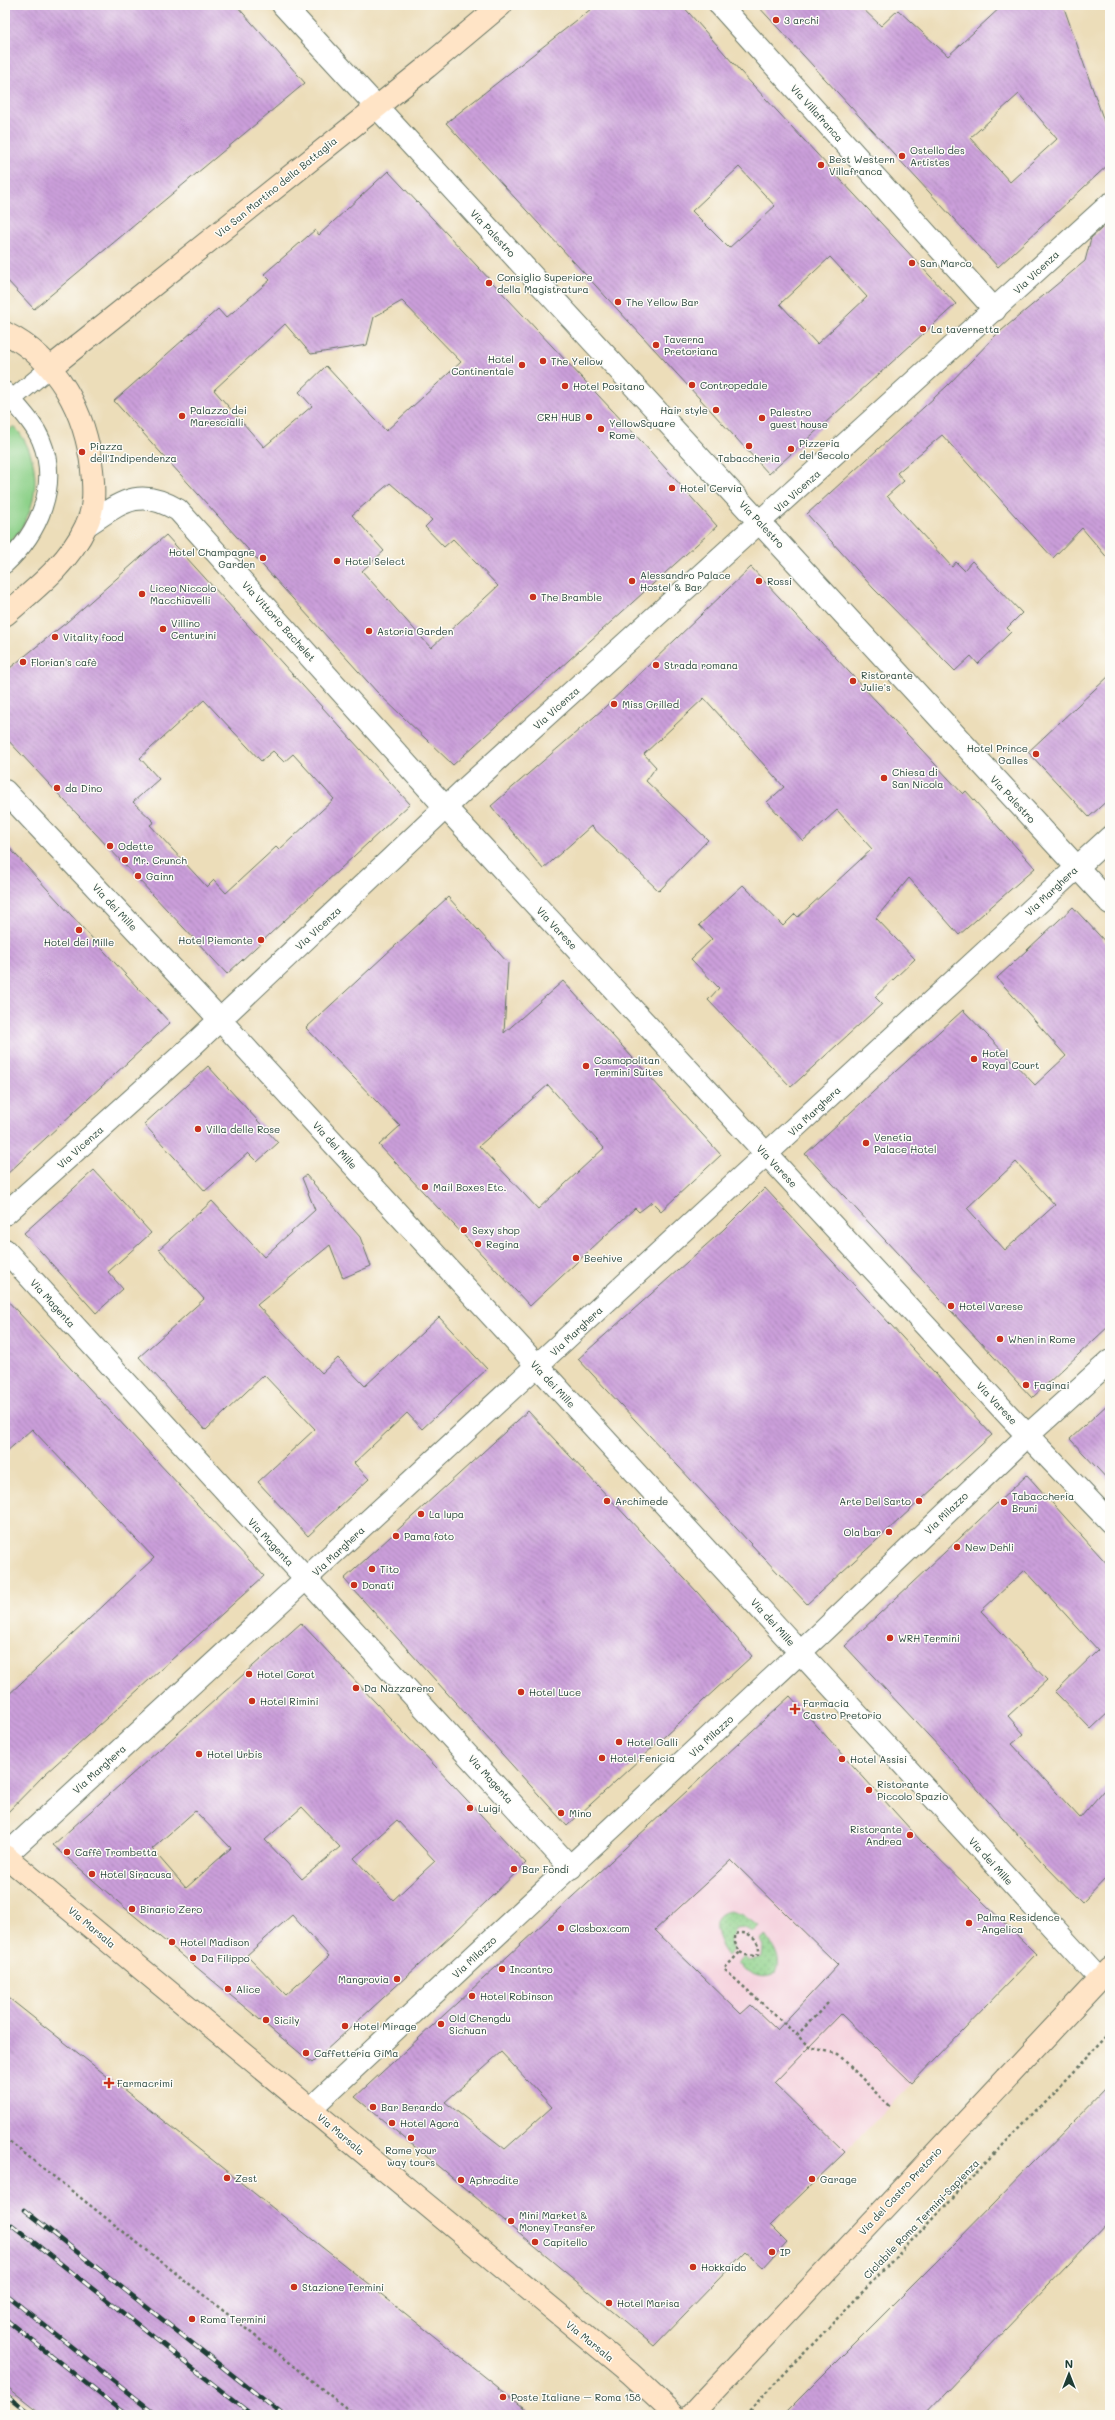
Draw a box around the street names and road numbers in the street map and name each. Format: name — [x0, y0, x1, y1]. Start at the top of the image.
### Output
street label: Via Villafranca — [788, 81, 846, 145]
street label: Via San Martino della Battaglia — [212, 133, 340, 241]
street label: Via Palestro — [467, 206, 519, 260]
street label: Via Vicenza — [1010, 247, 1062, 297]
street label: Via Vicenza — [771, 466, 823, 516]
street label: Via Palestro — [736, 497, 788, 551]
street label: Via Vittorio Bachelet — [239, 578, 319, 664]
street label: Via Vicenza — [530, 683, 582, 733]
street label: Via Palestro — [987, 772, 1039, 826]
street label: Via Marghera — [1022, 863, 1080, 919]
street label: Via dei Mille — [89, 880, 141, 934]
street label: Via Vicenza — [292, 903, 344, 953]
street label: Via Varese — [534, 904, 580, 952]
street label: Via Marghera — [785, 1083, 843, 1139]
street label: Via dei Mille — [310, 1118, 360, 1172]
street label: Via Vicenza — [54, 1122, 106, 1172]
street label: Via Varese — [754, 1142, 800, 1190]
street label: Via Magenta — [27, 1276, 79, 1330]
street label: Via Marghera — [547, 1303, 605, 1359]
street label: Via dei Mille — [527, 1357, 579, 1411]
street label: Via Varese — [974, 1379, 1020, 1427]
street label: Via Milazzo — [921, 1489, 971, 1537]
street label: Via Magenta — [245, 1515, 297, 1569]
street label: Via Marghera — [309, 1523, 367, 1579]
street label: Via dei Mille — [748, 1595, 798, 1649]
street label: Via Milazzo — [686, 1712, 736, 1760]
street label: Via Marghera — [69, 1741, 129, 1797]
street label: Via Magenta — [465, 1752, 517, 1806]
street label: Via dei Mille — [966, 1834, 1016, 1888]
street label: Via Marsala — [65, 1903, 119, 1951]
street label: Via Milazzo — [449, 1933, 499, 1981]
street label: Via Marsala — [314, 2110, 368, 2158]
street label: Via del Castro Pretorio — [855, 2144, 945, 2238]
street label: Ciclabile Roma Termini-Sapienza — [860, 2156, 982, 2282]
street label: Via Marsala — [563, 2317, 617, 2365]

